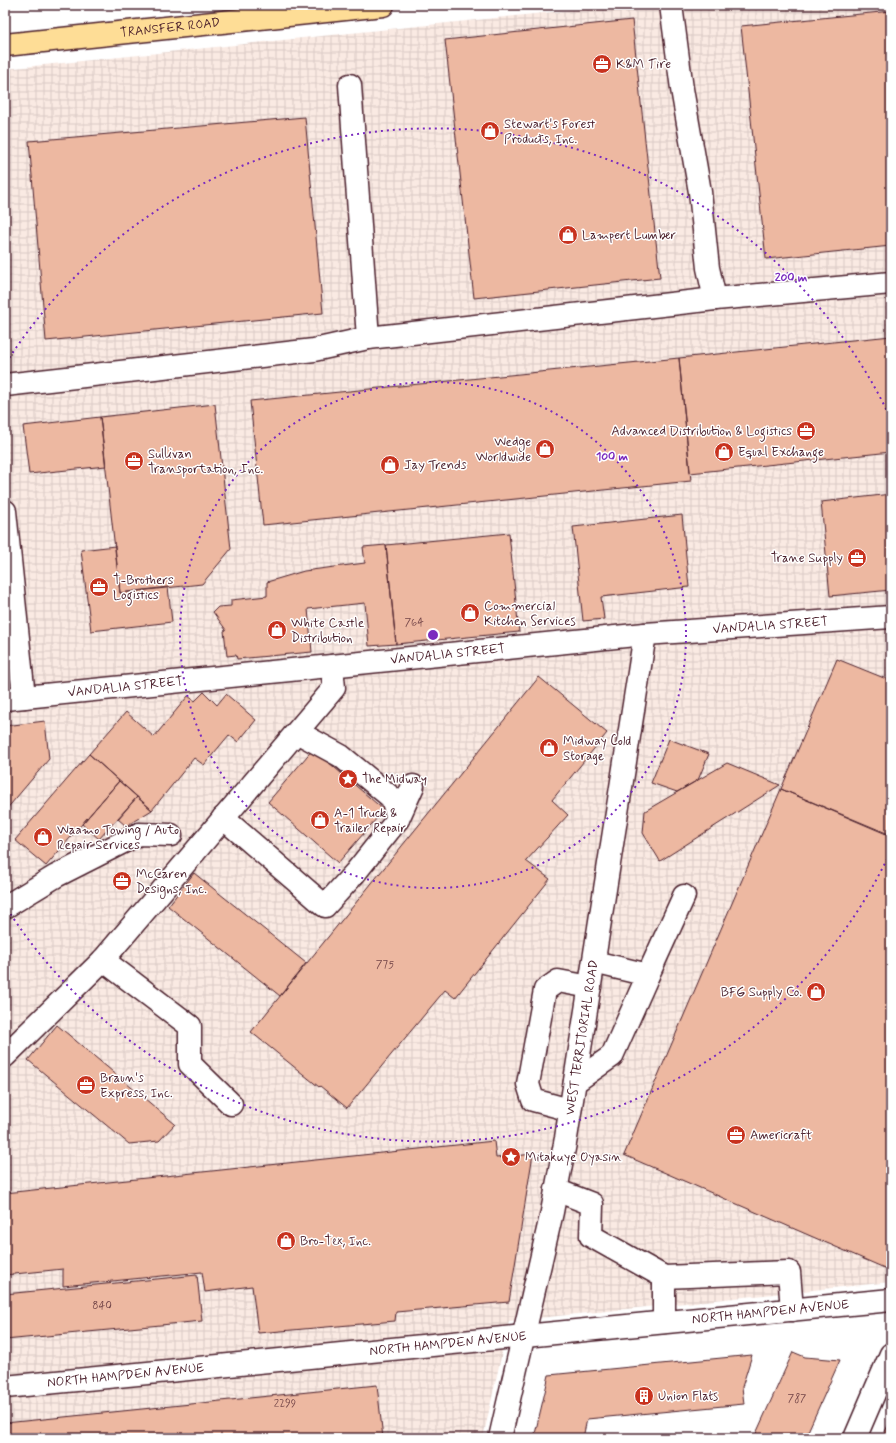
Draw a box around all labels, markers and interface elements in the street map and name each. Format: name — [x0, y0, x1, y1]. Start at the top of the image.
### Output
street label: TRANSFER ROAD — [119, 14, 221, 41]
office icon: K&M Tire — [591, 53, 613, 75]
place label: K&M Tire — [616, 56, 671, 73]
place label: Stewart's Forest Products, Inc. — [504, 116, 595, 148]
shop icon: Stewart's Forest Products, Inc. — [479, 120, 501, 142]
shop icon: Lampert Lumber — [557, 224, 579, 246]
place label: Lampert Lumber — [582, 227, 676, 244]
text: 200 m — [775, 270, 808, 286]
office icon: Advanced Distribution & Logistics — [795, 420, 817, 442]
place label: Advanced Distribution & Logistics — [611, 423, 792, 442]
place label: Wedge Worldwide — [476, 434, 531, 466]
shop icon: Wedge Worldwide — [534, 438, 556, 460]
shop icon: Equal Exchange — [713, 441, 735, 463]
place label: Equal Exchange — [738, 444, 824, 463]
place label: Sullivan Transportation, Inc. — [148, 446, 263, 478]
text: 100 m — [596, 449, 629, 465]
office icon: Sullivan Transportation, Inc. — [123, 450, 145, 472]
shop icon: Jay Trends — [379, 454, 401, 476]
place label: Jay Trends — [404, 457, 467, 474]
office icon: Trane Supply — [846, 547, 868, 569]
place label: Trane Supply — [771, 550, 843, 567]
place label: T-Brothers Logistics — [113, 572, 174, 606]
office icon: T-Brothers Logistics — [88, 576, 110, 598]
place label: Commercial Kitchen Services — [484, 598, 576, 630]
shop icon: Commercial Kitchen Services — [459, 602, 481, 624]
street label: VANDALIA STREET — [712, 613, 829, 638]
place label: White Castle Distribution — [291, 615, 364, 647]
house number: 764 — [404, 616, 424, 630]
shop icon: White Castle Distribution — [266, 619, 288, 641]
centre of rings — [426, 628, 440, 642]
street label: VANDALIA STREET — [389, 640, 507, 668]
street label: VANDALIA STREET — [67, 672, 184, 701]
place label: Midway Cold Storage — [563, 733, 631, 765]
shop icon: Midway Cold Storage — [538, 737, 560, 759]
place icon: The Midway — [337, 768, 359, 790]
place label: The Midway — [362, 771, 427, 788]
place label: A-1 Truck & Trailer Repair — [334, 805, 407, 837]
shop icon: A-1 Truck & Trailer Repair — [309, 809, 331, 831]
place label: Waamo Towing / Auto Repair Services — [57, 822, 179, 854]
shop icon: Waamo Towing / Auto Repair Services — [32, 826, 54, 848]
place label: McCaren Designs, Inc. — [136, 866, 207, 899]
office icon: McCaren Designs, Inc. — [111, 870, 133, 892]
house number: 775 — [376, 958, 394, 972]
street label: WEST TERRITORIAL ROAD — [561, 959, 602, 1116]
shop icon: BFG Supply Co. — [805, 981, 827, 1003]
place label: BFG Supply Co. — [721, 984, 802, 1001]
place label: Braun's Express, Inc. — [100, 1070, 173, 1102]
office icon: Braun's Express, Inc. — [75, 1074, 97, 1096]
office icon: Americraft — [725, 1124, 747, 1146]
place label: Americraft — [750, 1127, 812, 1144]
place icon: Mitakuye Oyasin — [500, 1146, 522, 1168]
place label: Mitakuye Oyasin — [525, 1149, 621, 1166]
shop icon: Bro-Tex, Inc. — [275, 1230, 297, 1252]
place label: Bro-Tex, Inc. — [300, 1233, 371, 1250]
street label: NORTH HAMPDEN AVENUE — [691, 1296, 850, 1328]
house number: 840 — [92, 1299, 112, 1313]
street label: NORTH HAMPDEN AVENUE — [369, 1327, 528, 1360]
street label: NORTH HAMPDEN AVENUE — [46, 1359, 205, 1391]
building icon: Union Flats — [633, 1385, 655, 1407]
place label: Union Flats — [658, 1388, 718, 1405]
house number: 787 — [788, 1392, 806, 1406]
house number: 2299 — [274, 1397, 296, 1411]

